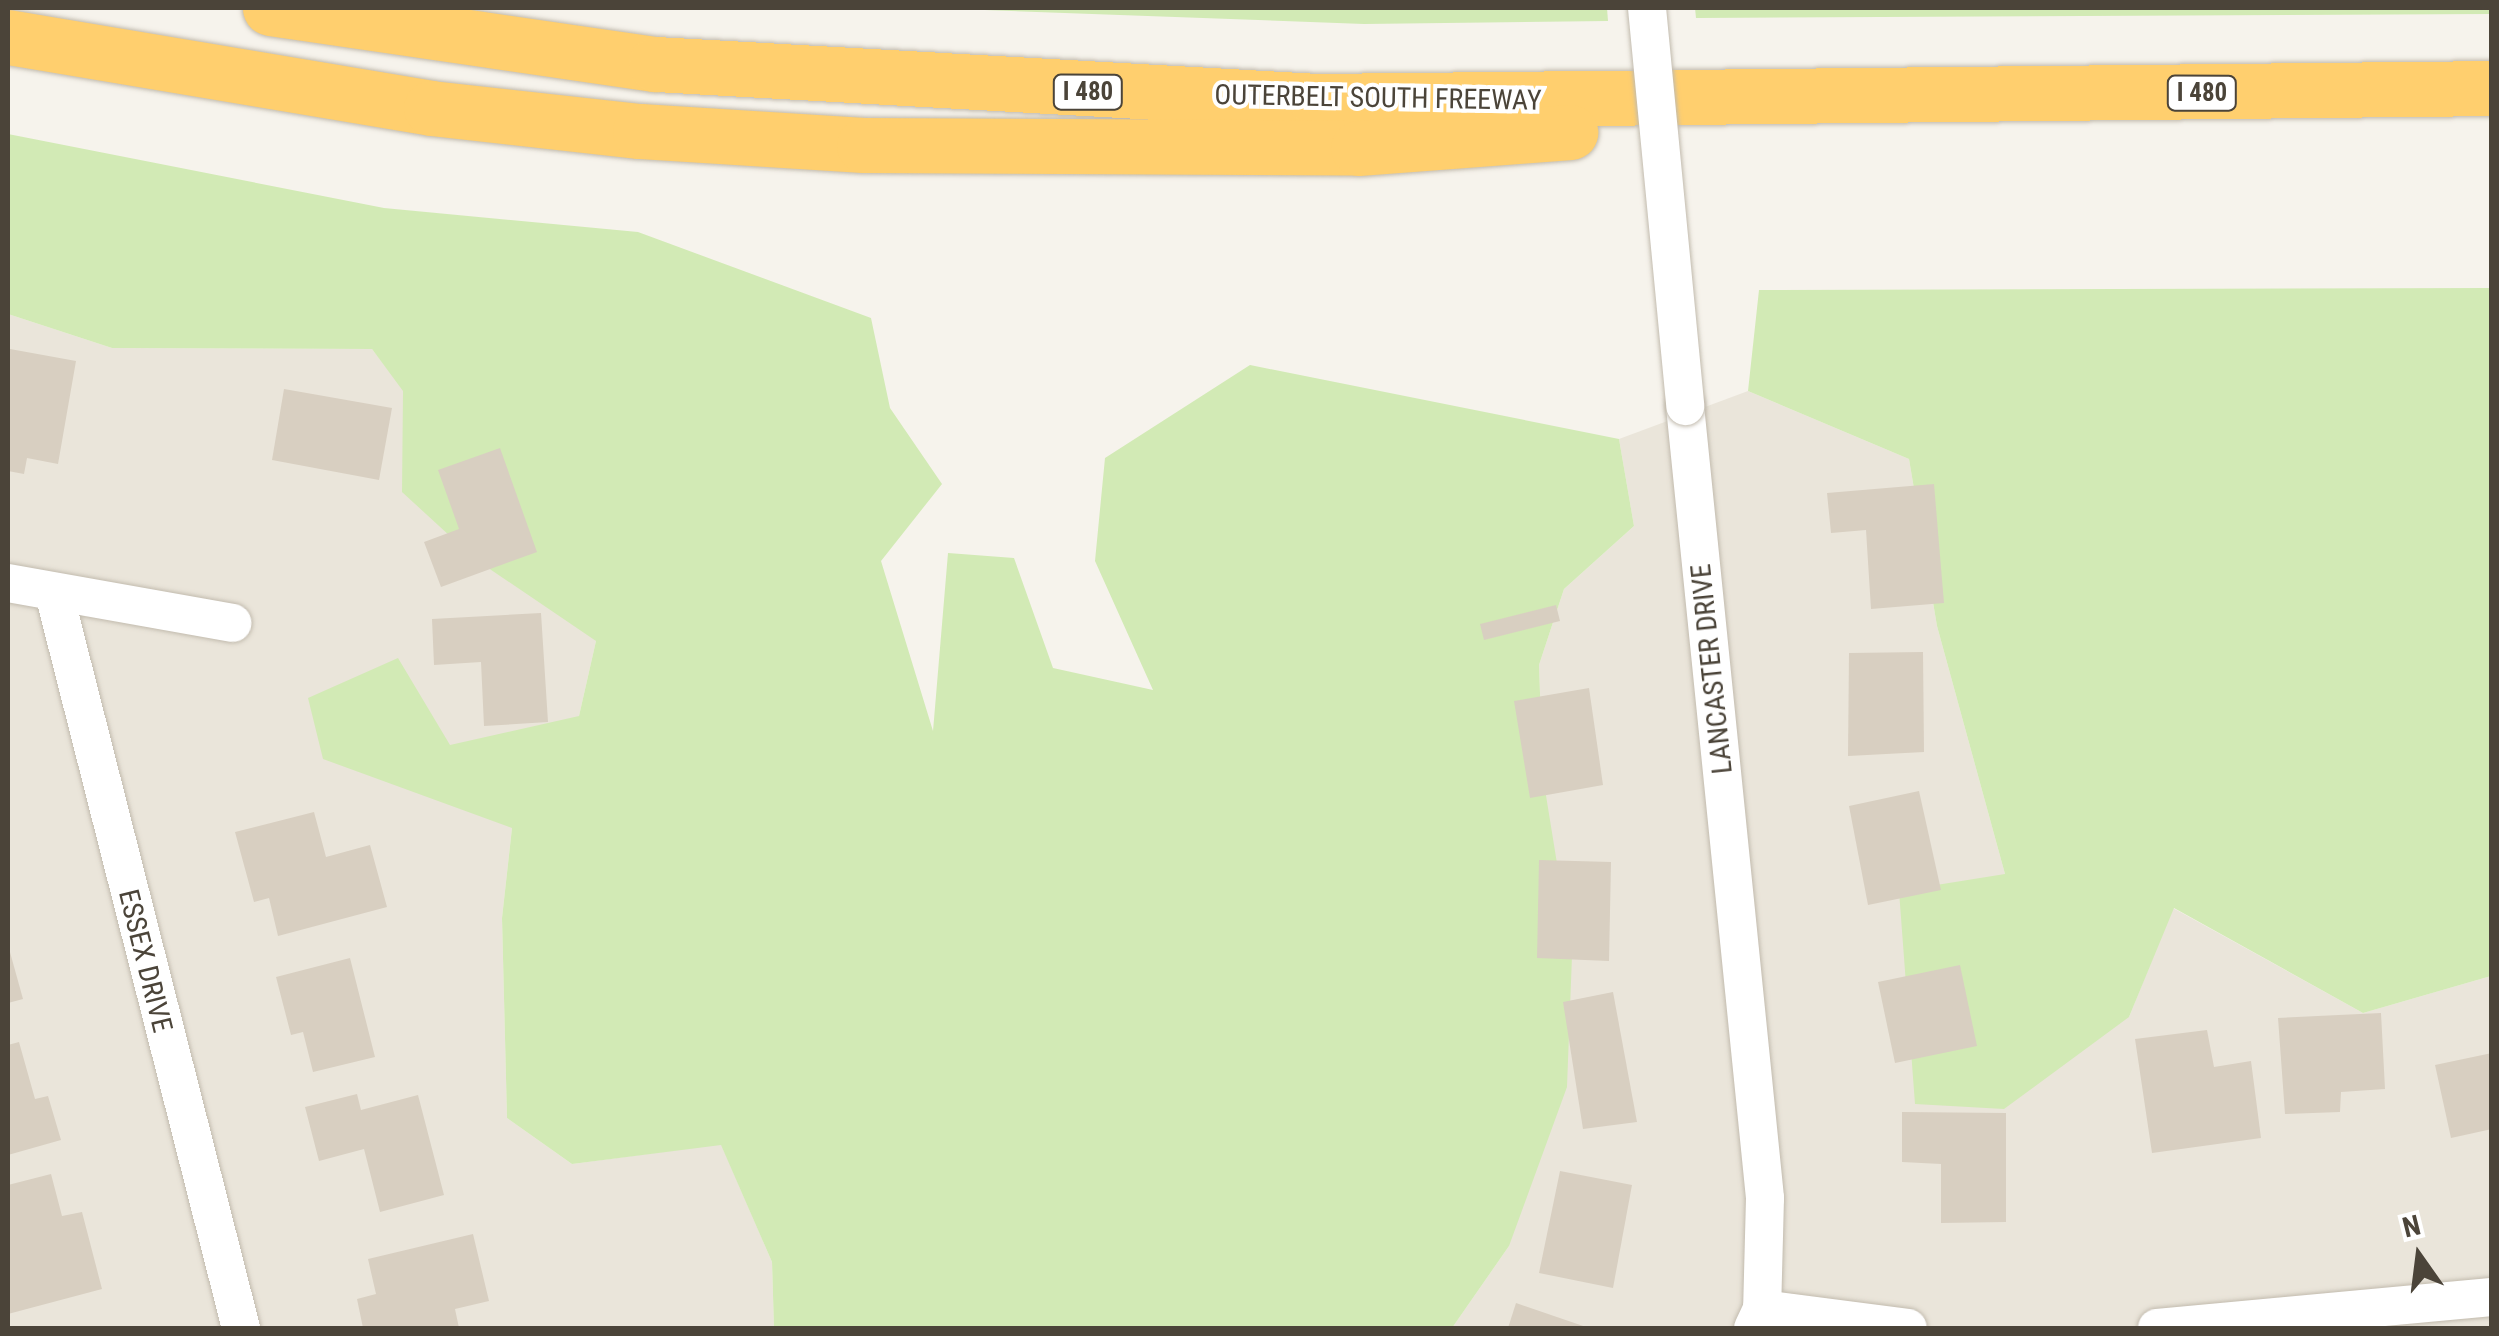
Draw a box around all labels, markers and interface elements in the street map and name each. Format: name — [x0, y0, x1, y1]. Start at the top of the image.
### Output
road number: I 480 — [1050, 72, 1126, 112]
road number: I 480 — [2164, 73, 2240, 113]
street label: OUTERBELT SOUTH FREEWAY — [1214, 78, 1542, 118]
street label: LANCASTER DRIVE — [1684, 562, 1740, 776]
street label: ESSEX DRIVE — [111, 886, 179, 1036]
north arrow — [2369, 1206, 2469, 1306]
text: N — [2399, 1208, 2424, 1244]

